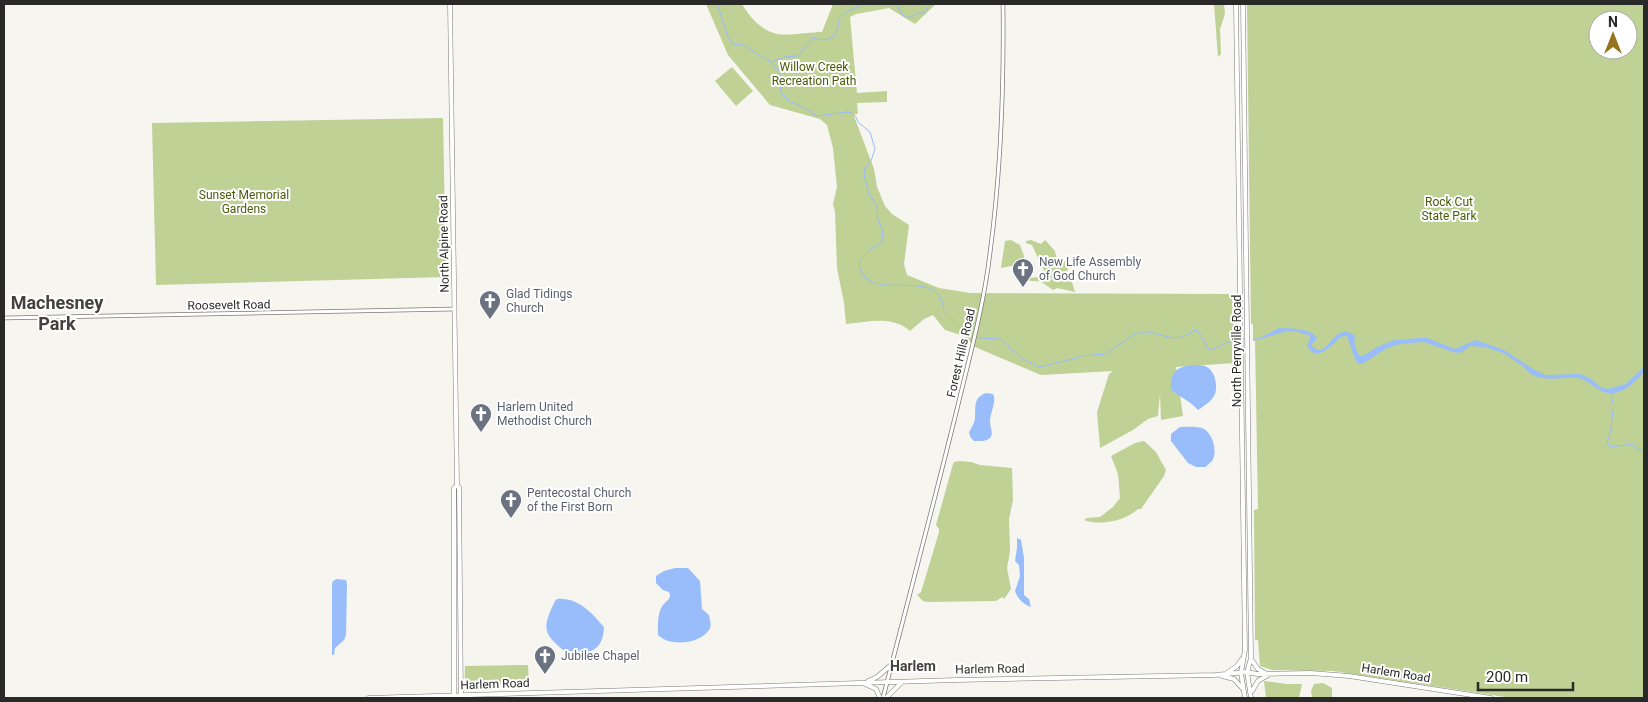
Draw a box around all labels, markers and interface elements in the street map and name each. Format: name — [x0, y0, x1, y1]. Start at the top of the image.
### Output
north arrow — [1588, 10, 1638, 60]
text: N — [1608, 14, 1618, 30]
park label: Willow Creek Recreation Path — [772, 60, 856, 88]
park label: Sunset Memorial Gardens — [199, 188, 289, 216]
street label: North Alpine Road — [436, 195, 452, 293]
park label: Rock Cut State Park — [1421, 195, 1477, 223]
place label: New Life Assembly of God Church — [1039, 255, 1141, 283]
church icon: New Life Assembly of God Church — [1011, 257, 1035, 288]
place label: Glad Tidings Church — [506, 287, 572, 315]
church icon: Glad Tidings Church — [478, 289, 502, 320]
district label: Machesney Park — [11, 292, 104, 334]
street label: North Perryville Road — [1230, 295, 1244, 407]
street label: Roosevelt Road — [187, 297, 271, 313]
street label: Forest Hills Road — [944, 307, 978, 399]
place label: Harlem United Methodist Church — [497, 400, 592, 428]
church icon: Harlem United Methodist Church — [469, 402, 493, 433]
place label: Pentecostal Church of the First Born — [527, 486, 631, 514]
church icon: Pentecostal Church of the First Born — [499, 488, 523, 519]
church icon: Jubilee Chapel — [533, 644, 557, 675]
place label: Jubilee Chapel — [561, 649, 639, 663]
district label: Harlem — [890, 658, 936, 674]
scale bar — [1478, 660, 1573, 692]
street label: Harlem Road — [955, 661, 1025, 677]
street label: Harlem Road — [1361, 661, 1431, 685]
text: 200 m — [1486, 668, 1528, 686]
street label: Harlem Road — [460, 676, 530, 692]

